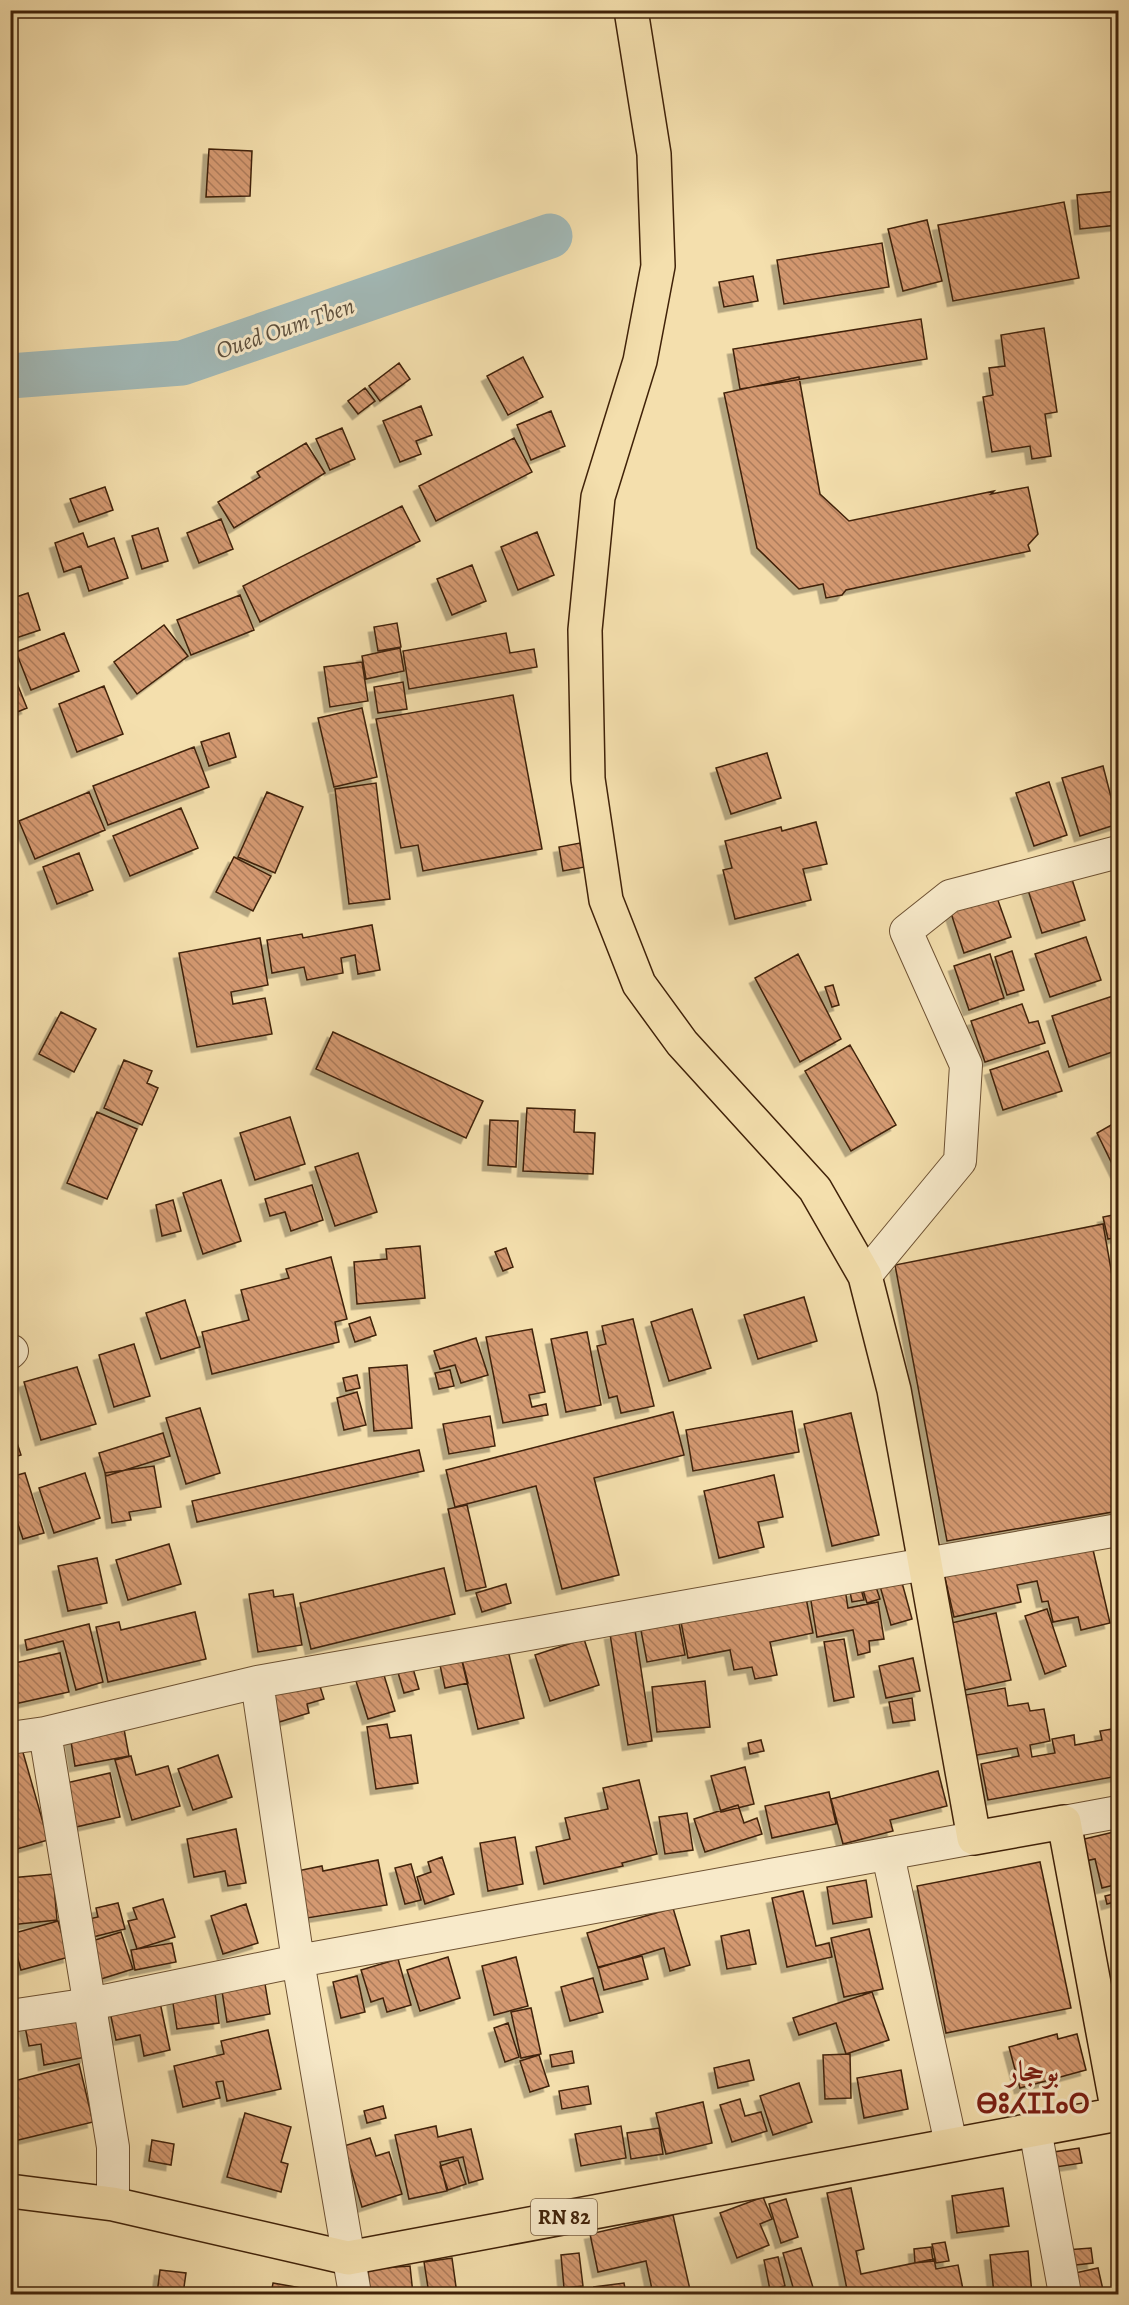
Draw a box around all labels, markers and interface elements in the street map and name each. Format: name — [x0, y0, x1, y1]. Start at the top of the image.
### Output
water label: Oued Oum Tben — [211, 289, 359, 367]
district label: بوحجار ⴱⵓⵃⵊⵊⴰⵔ — [976, 2053, 1090, 2123]
road number: RN 82 — [531, 2199, 597, 2235]

